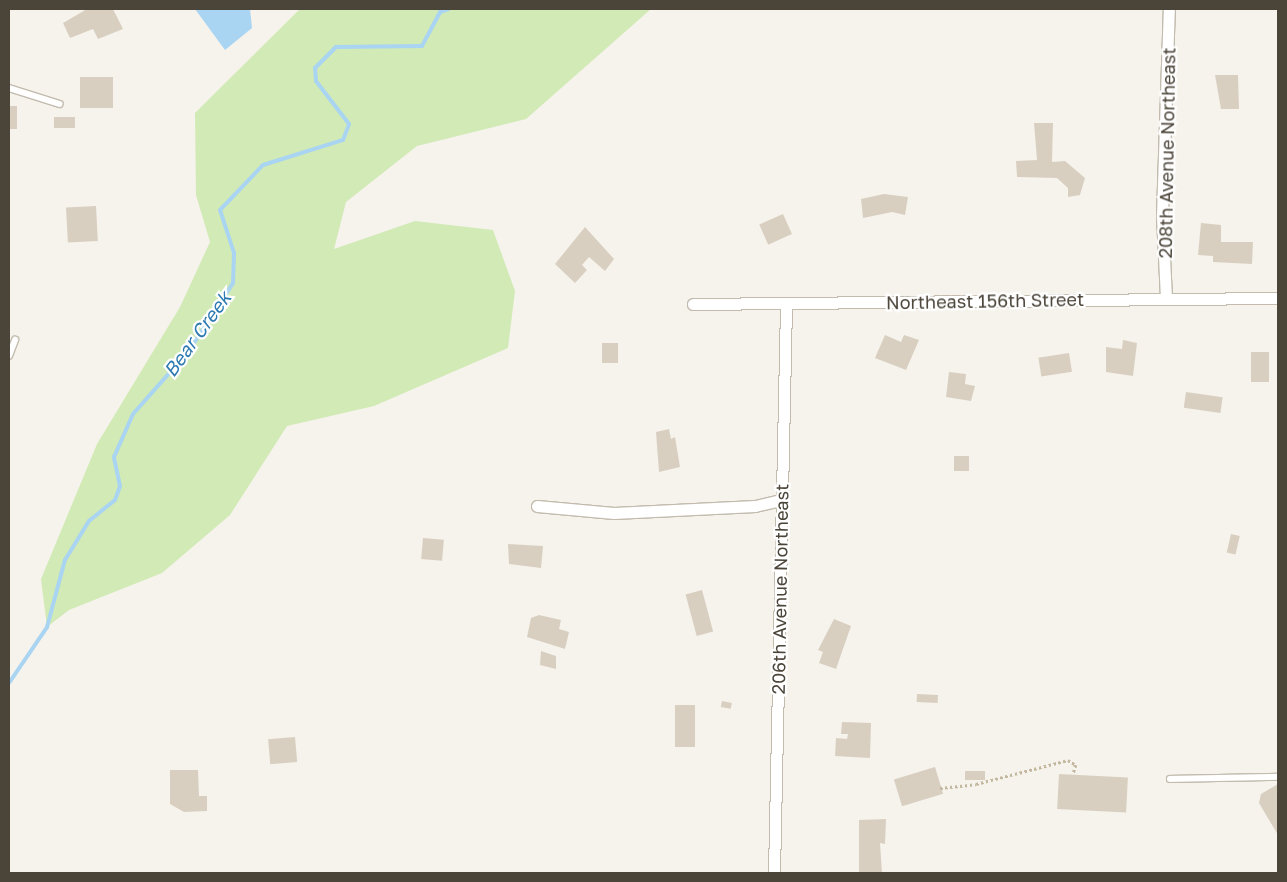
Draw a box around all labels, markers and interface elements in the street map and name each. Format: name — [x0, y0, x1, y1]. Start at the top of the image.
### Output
street label: 208th Avenue Northeast — [1154, 47, 1180, 259]
water label: Bear Creek — [159, 287, 235, 381]
street label: Northeast 156th Street — [886, 288, 1084, 314]
street label: 206th Avenue Northeast — [767, 483, 793, 695]

